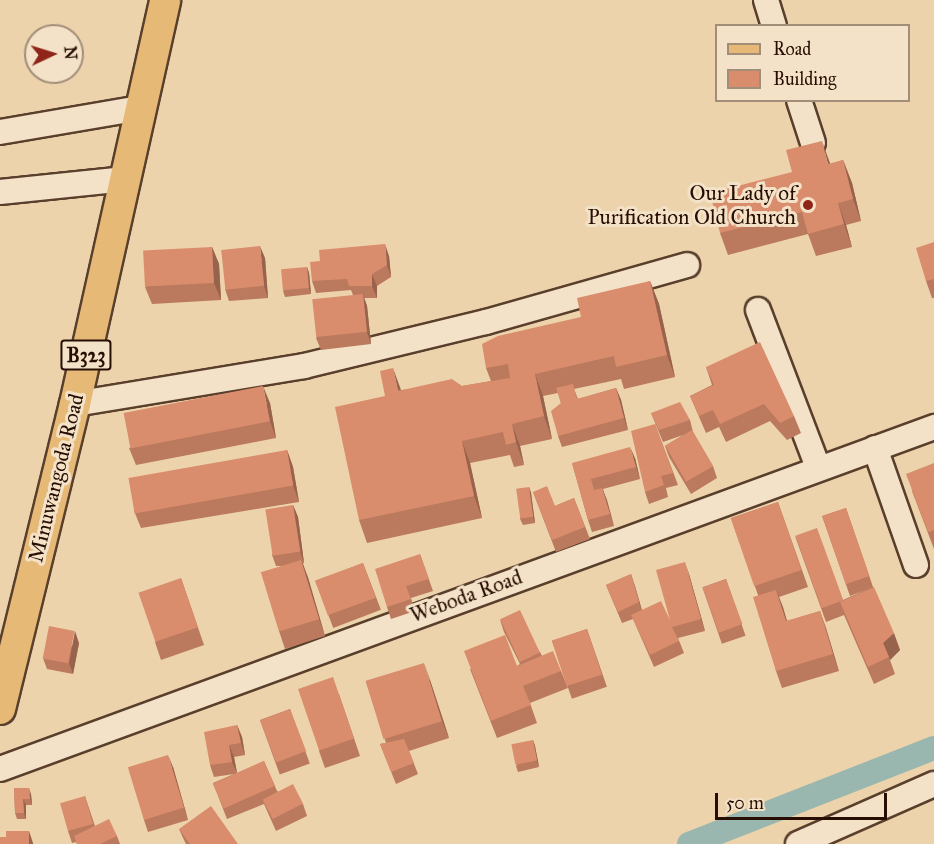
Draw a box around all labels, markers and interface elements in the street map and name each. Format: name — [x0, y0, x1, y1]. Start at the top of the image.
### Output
north arrow — [24, 24, 84, 84]
legend — [715, 24, 910, 102]
text: Road — [773, 38, 811, 60]
text: N — [61, 45, 80, 60]
text: Building — [773, 68, 836, 90]
place label: Our Lady of Purification Old Church — [587, 180, 796, 230]
marker: Our Lady of Purification Old Church — [801, 198, 815, 212]
road number: B323 — [59, 338, 113, 372]
street label: Minuwangoda Road — [23, 391, 89, 565]
street label: Weboda Road — [407, 564, 525, 628]
scale bar — [718, 781, 890, 819]
text: 50 m — [726, 792, 764, 814]

